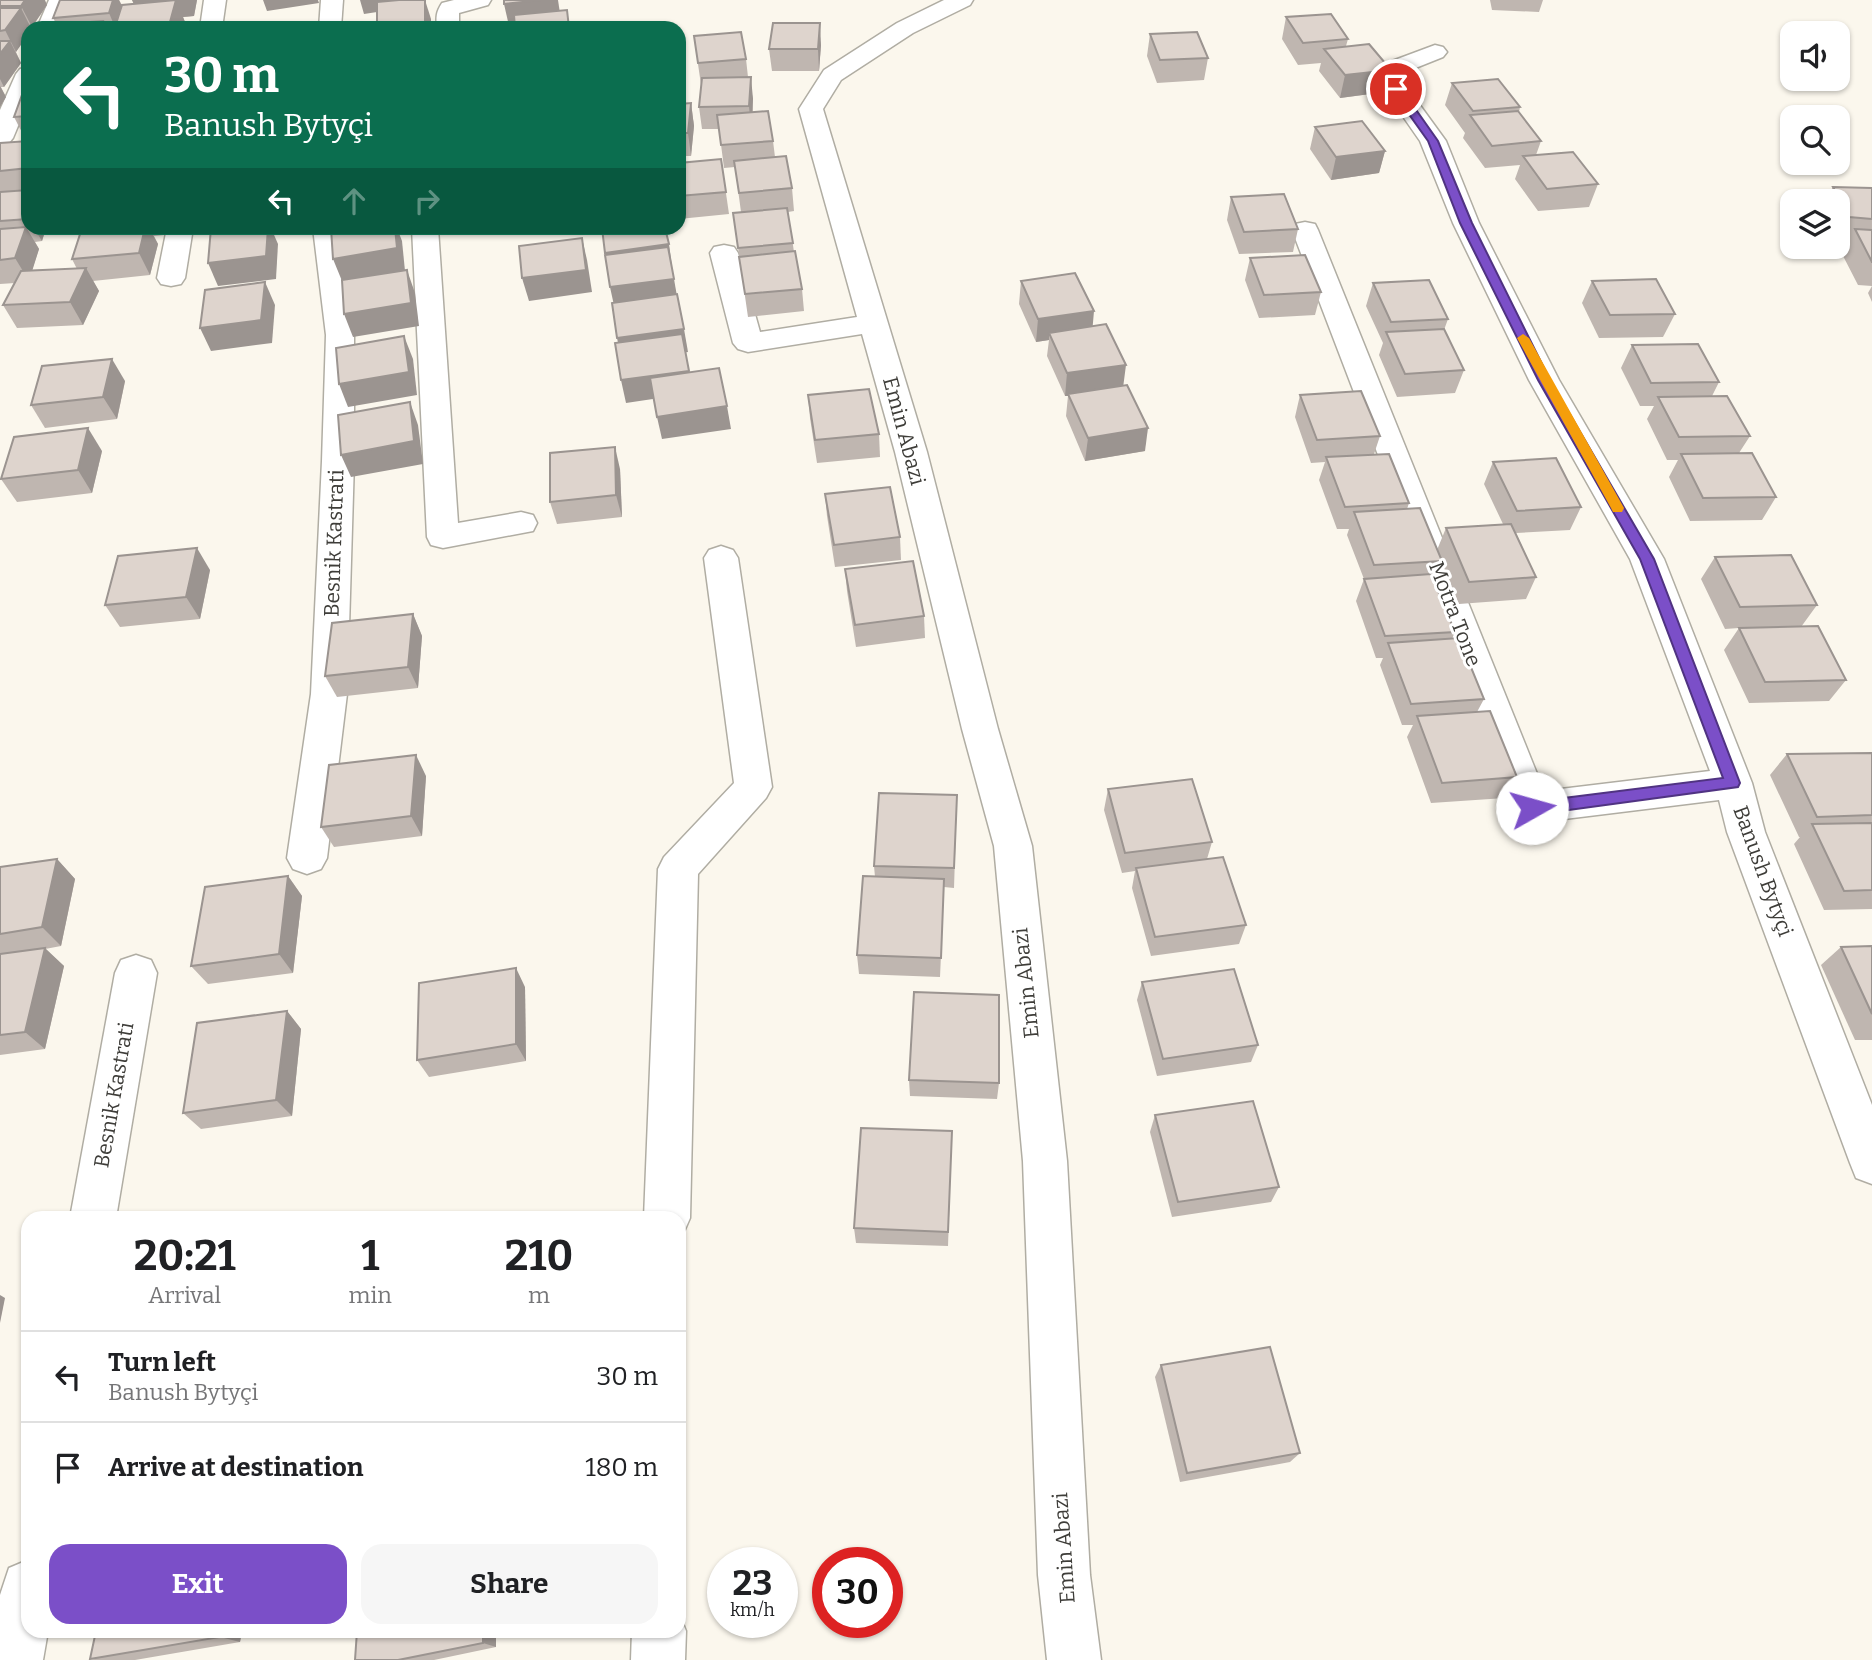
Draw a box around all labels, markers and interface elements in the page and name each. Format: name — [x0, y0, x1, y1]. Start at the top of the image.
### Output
map controls — [1780, 21, 1850, 259]
button: sound — [1780, 21, 1850, 91]
text: 30 m — [164, 46, 279, 105]
icon: left — [49, 49, 140, 140]
pin — [1366, 59, 1426, 119]
icon: arrive — [1377, 70, 1415, 108]
button: search — [1780, 105, 1850, 175]
text: Banush Bytyçi — [164, 106, 373, 144]
icon: left — [262, 182, 300, 220]
icon: ahead — [335, 182, 373, 220]
icon: right — [408, 182, 446, 220]
button: layers — [1780, 189, 1850, 259]
street label: Emin Abazi — [877, 374, 931, 488]
street label: Besnik Kastrati — [318, 469, 350, 617]
street label: Motra Tone — [1423, 558, 1487, 670]
position arrow — [1495, 771, 1569, 845]
street label: Banush Bytyçi — [1727, 802, 1799, 940]
street label: Emin Abazi — [1007, 926, 1045, 1040]
street label: Besnik Kastrati — [88, 1020, 140, 1170]
text: 20:21 — [134, 1231, 236, 1281]
text: 1 — [361, 1231, 379, 1281]
text: 210 — [505, 1231, 573, 1281]
text: Arrival — [148, 1281, 221, 1309]
text: min — [349, 1281, 392, 1309]
text: m — [528, 1281, 550, 1309]
text: Turn left — [108, 1347, 216, 1378]
icon: left — [49, 1358, 87, 1396]
text: 30 m — [597, 1361, 658, 1392]
text: Banush Bytyçi — [108, 1378, 258, 1406]
icon: arrive — [49, 1449, 87, 1487]
text: Arrive at destination — [108, 1452, 363, 1483]
text: 180 m — [585, 1452, 658, 1483]
street label: Emin Abazi — [1047, 1492, 1081, 1604]
button: Exit — [49, 1544, 347, 1624]
button: Share — [361, 1544, 658, 1624]
speed limit sign: 30 — [812, 1547, 903, 1638]
text: 23 — [733, 1562, 772, 1604]
text: km/h — [730, 1599, 775, 1621]

